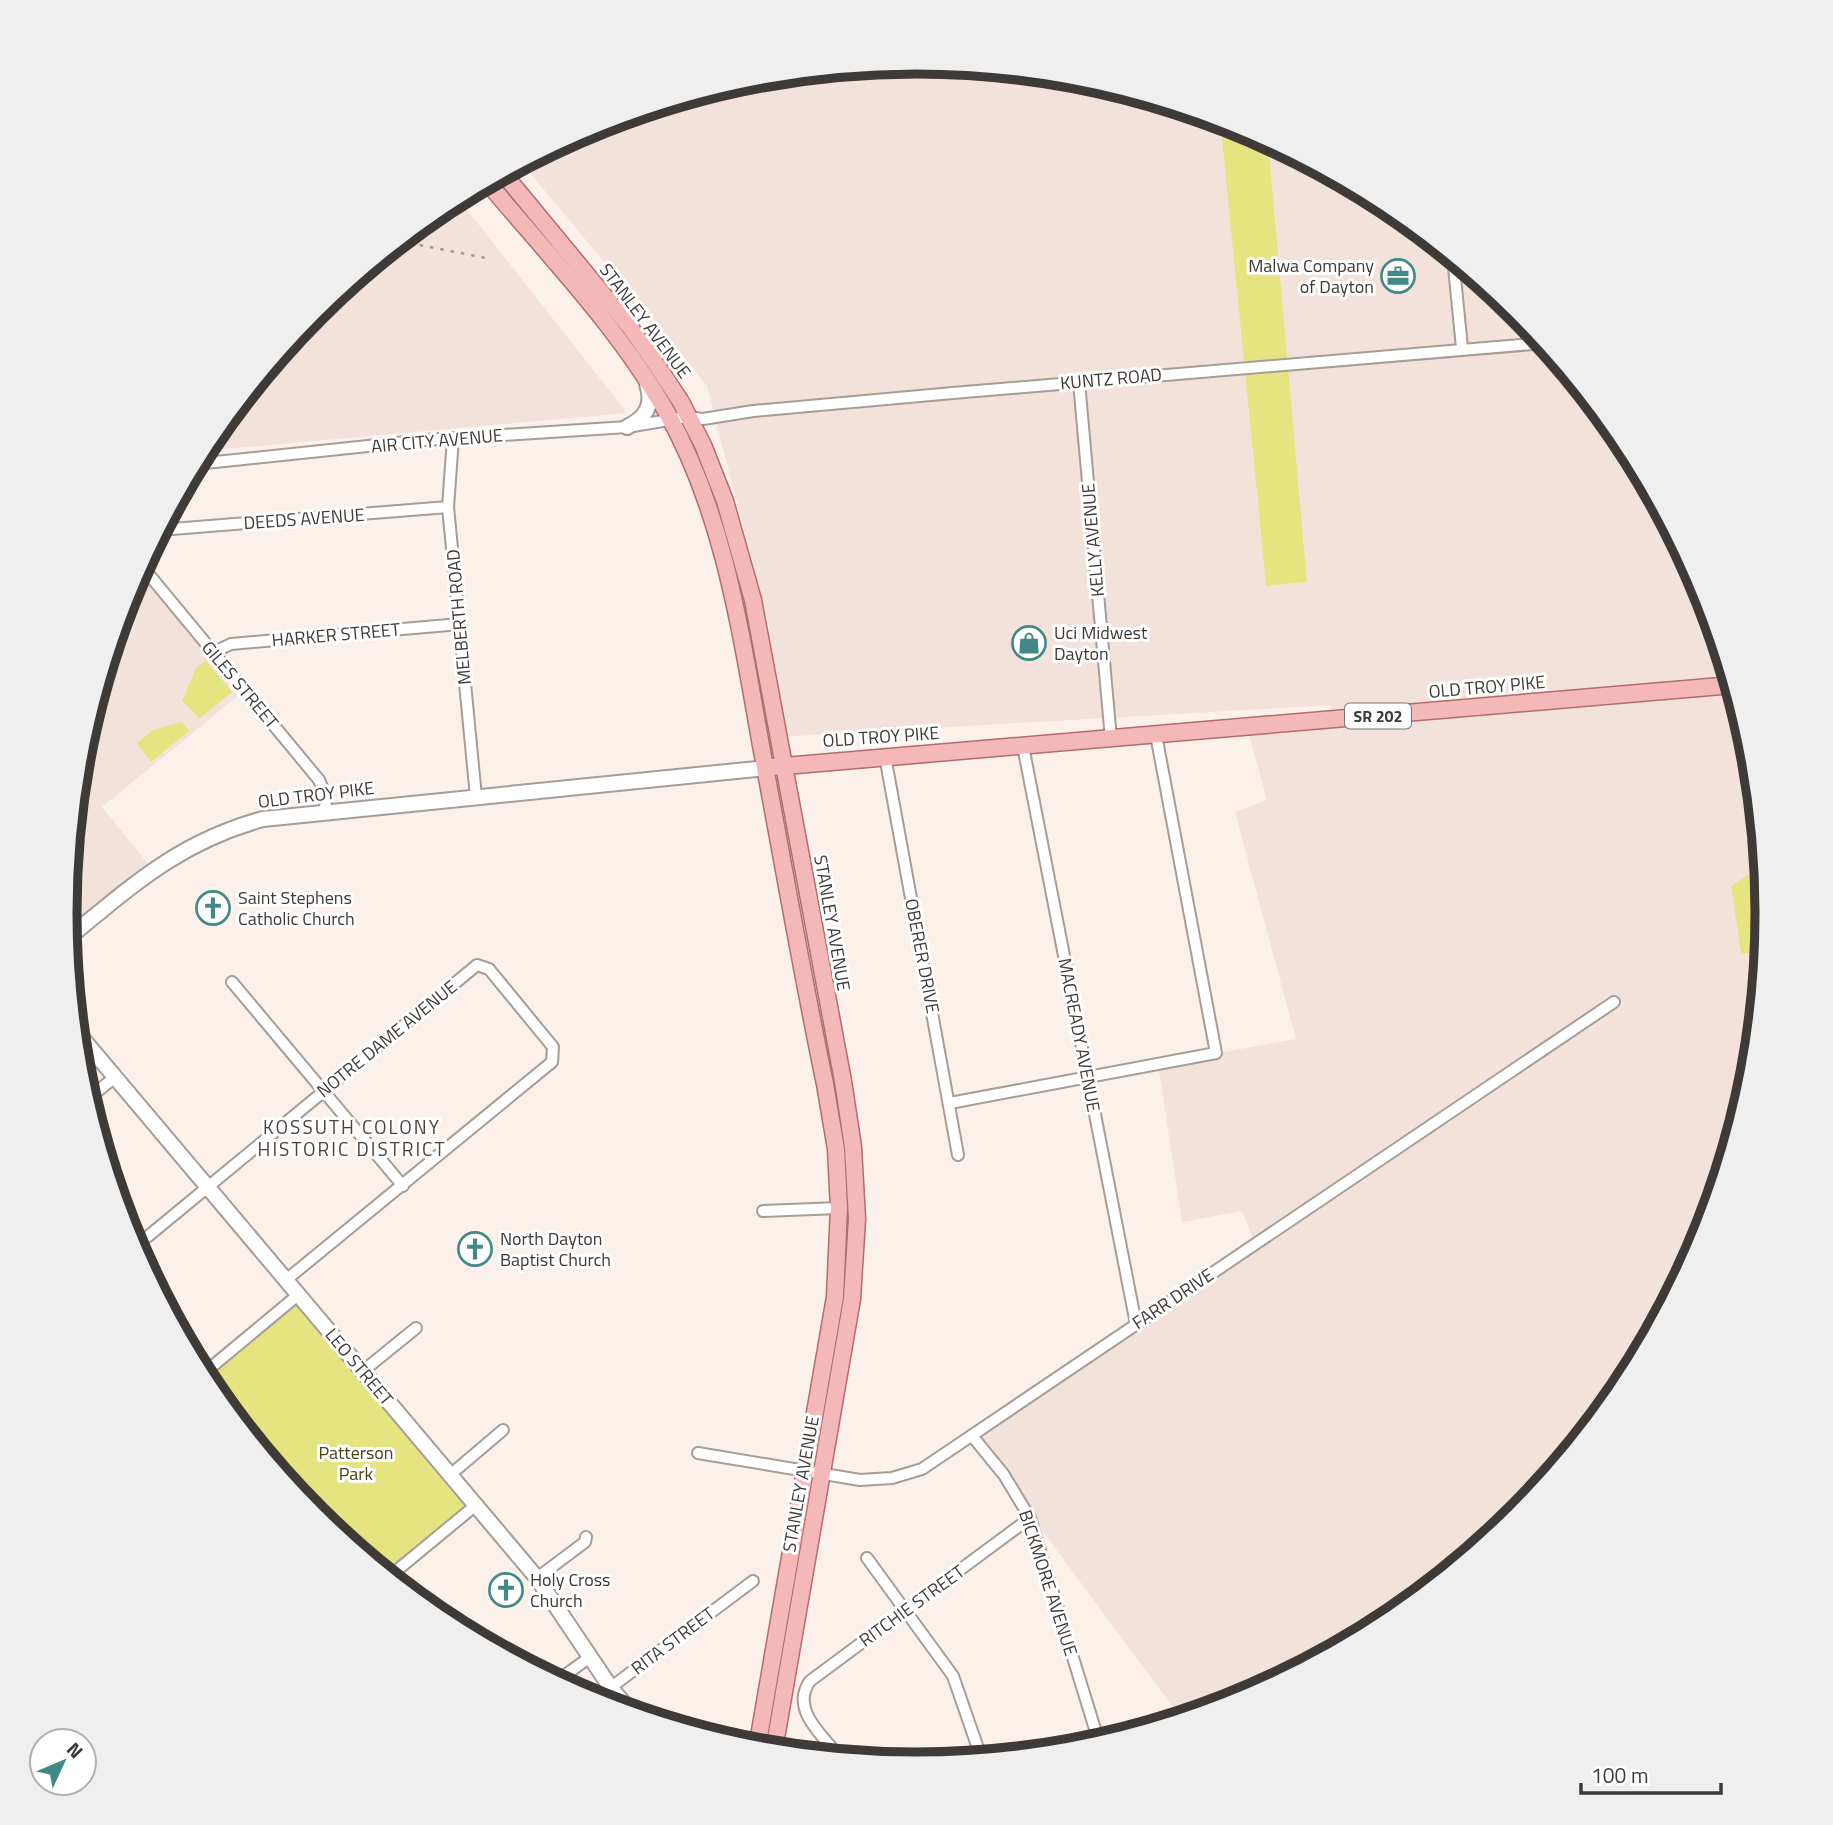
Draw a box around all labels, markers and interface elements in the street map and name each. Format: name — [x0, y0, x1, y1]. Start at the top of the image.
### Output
place label: Malwa Company of Dayton — [1248, 252, 1374, 300]
office icon: Malwa Company of Dayton — [1379, 257, 1417, 295]
street label: STANLEY AVENUE — [593, 258, 698, 384]
street label: KUNTZ ROAD — [1059, 361, 1163, 396]
street label: AIR CITY AVENUE — [370, 421, 504, 460]
street label: KELLY AVENUE — [1074, 482, 1111, 598]
street label: DEEDS AVENUE — [243, 501, 365, 536]
street label: MELBERTH ROAD — [439, 548, 478, 686]
street label: HARKER STREET — [271, 615, 402, 654]
place label: Uci Midwest Dayton — [1054, 619, 1148, 667]
shop icon: Uci Midwest Dayton — [1010, 624, 1048, 662]
street label: GILES STREET — [196, 635, 286, 735]
street label: OLD TROY PIKE — [1428, 668, 1546, 705]
road number: SR 202 — [1345, 704, 1411, 729]
street label: OLD TROY PIKE — [822, 719, 940, 754]
street label: OLD TROY PIKE — [256, 774, 376, 815]
street label: STANLEY AVENUE — [807, 853, 858, 993]
place label: Saint Stephens Catholic Church — [238, 884, 355, 932]
church icon: Saint Stephens Catholic Church — [194, 889, 232, 927]
street label: OBERER DRIVE — [898, 896, 947, 1016]
street label: MACREADY AVENUE — [1051, 956, 1108, 1114]
street label: NOTRE DAME AVENUE — [311, 973, 463, 1104]
district label: KOSSUTH COLONY HISTORIC DISTRICT — [258, 1112, 446, 1163]
place label: North Dayton Baptist Church — [500, 1225, 611, 1273]
church icon: North Dayton Baptist Church — [456, 1230, 494, 1268]
street label: FARR DRIVE — [1127, 1261, 1219, 1336]
street label: LEO STREET — [319, 1322, 400, 1412]
street label: STANLEY AVENUE — [775, 1414, 826, 1554]
park label: Patterson Park — [318, 1439, 394, 1487]
street label: BICKMORE AVENUE — [1012, 1506, 1085, 1659]
street label: RITCHIE STREET — [853, 1558, 971, 1653]
place label: Holy Cross Church — [530, 1566, 610, 1614]
church icon: Holy Cross Church — [487, 1571, 525, 1609]
street label: RITA STREET — [625, 1600, 721, 1681]
north arrow — [28, 1727, 98, 1797]
text: N — [61, 1735, 91, 1765]
scale bar — [1581, 1752, 1721, 1796]
text: 100 m — [1591, 1759, 1648, 1791]

